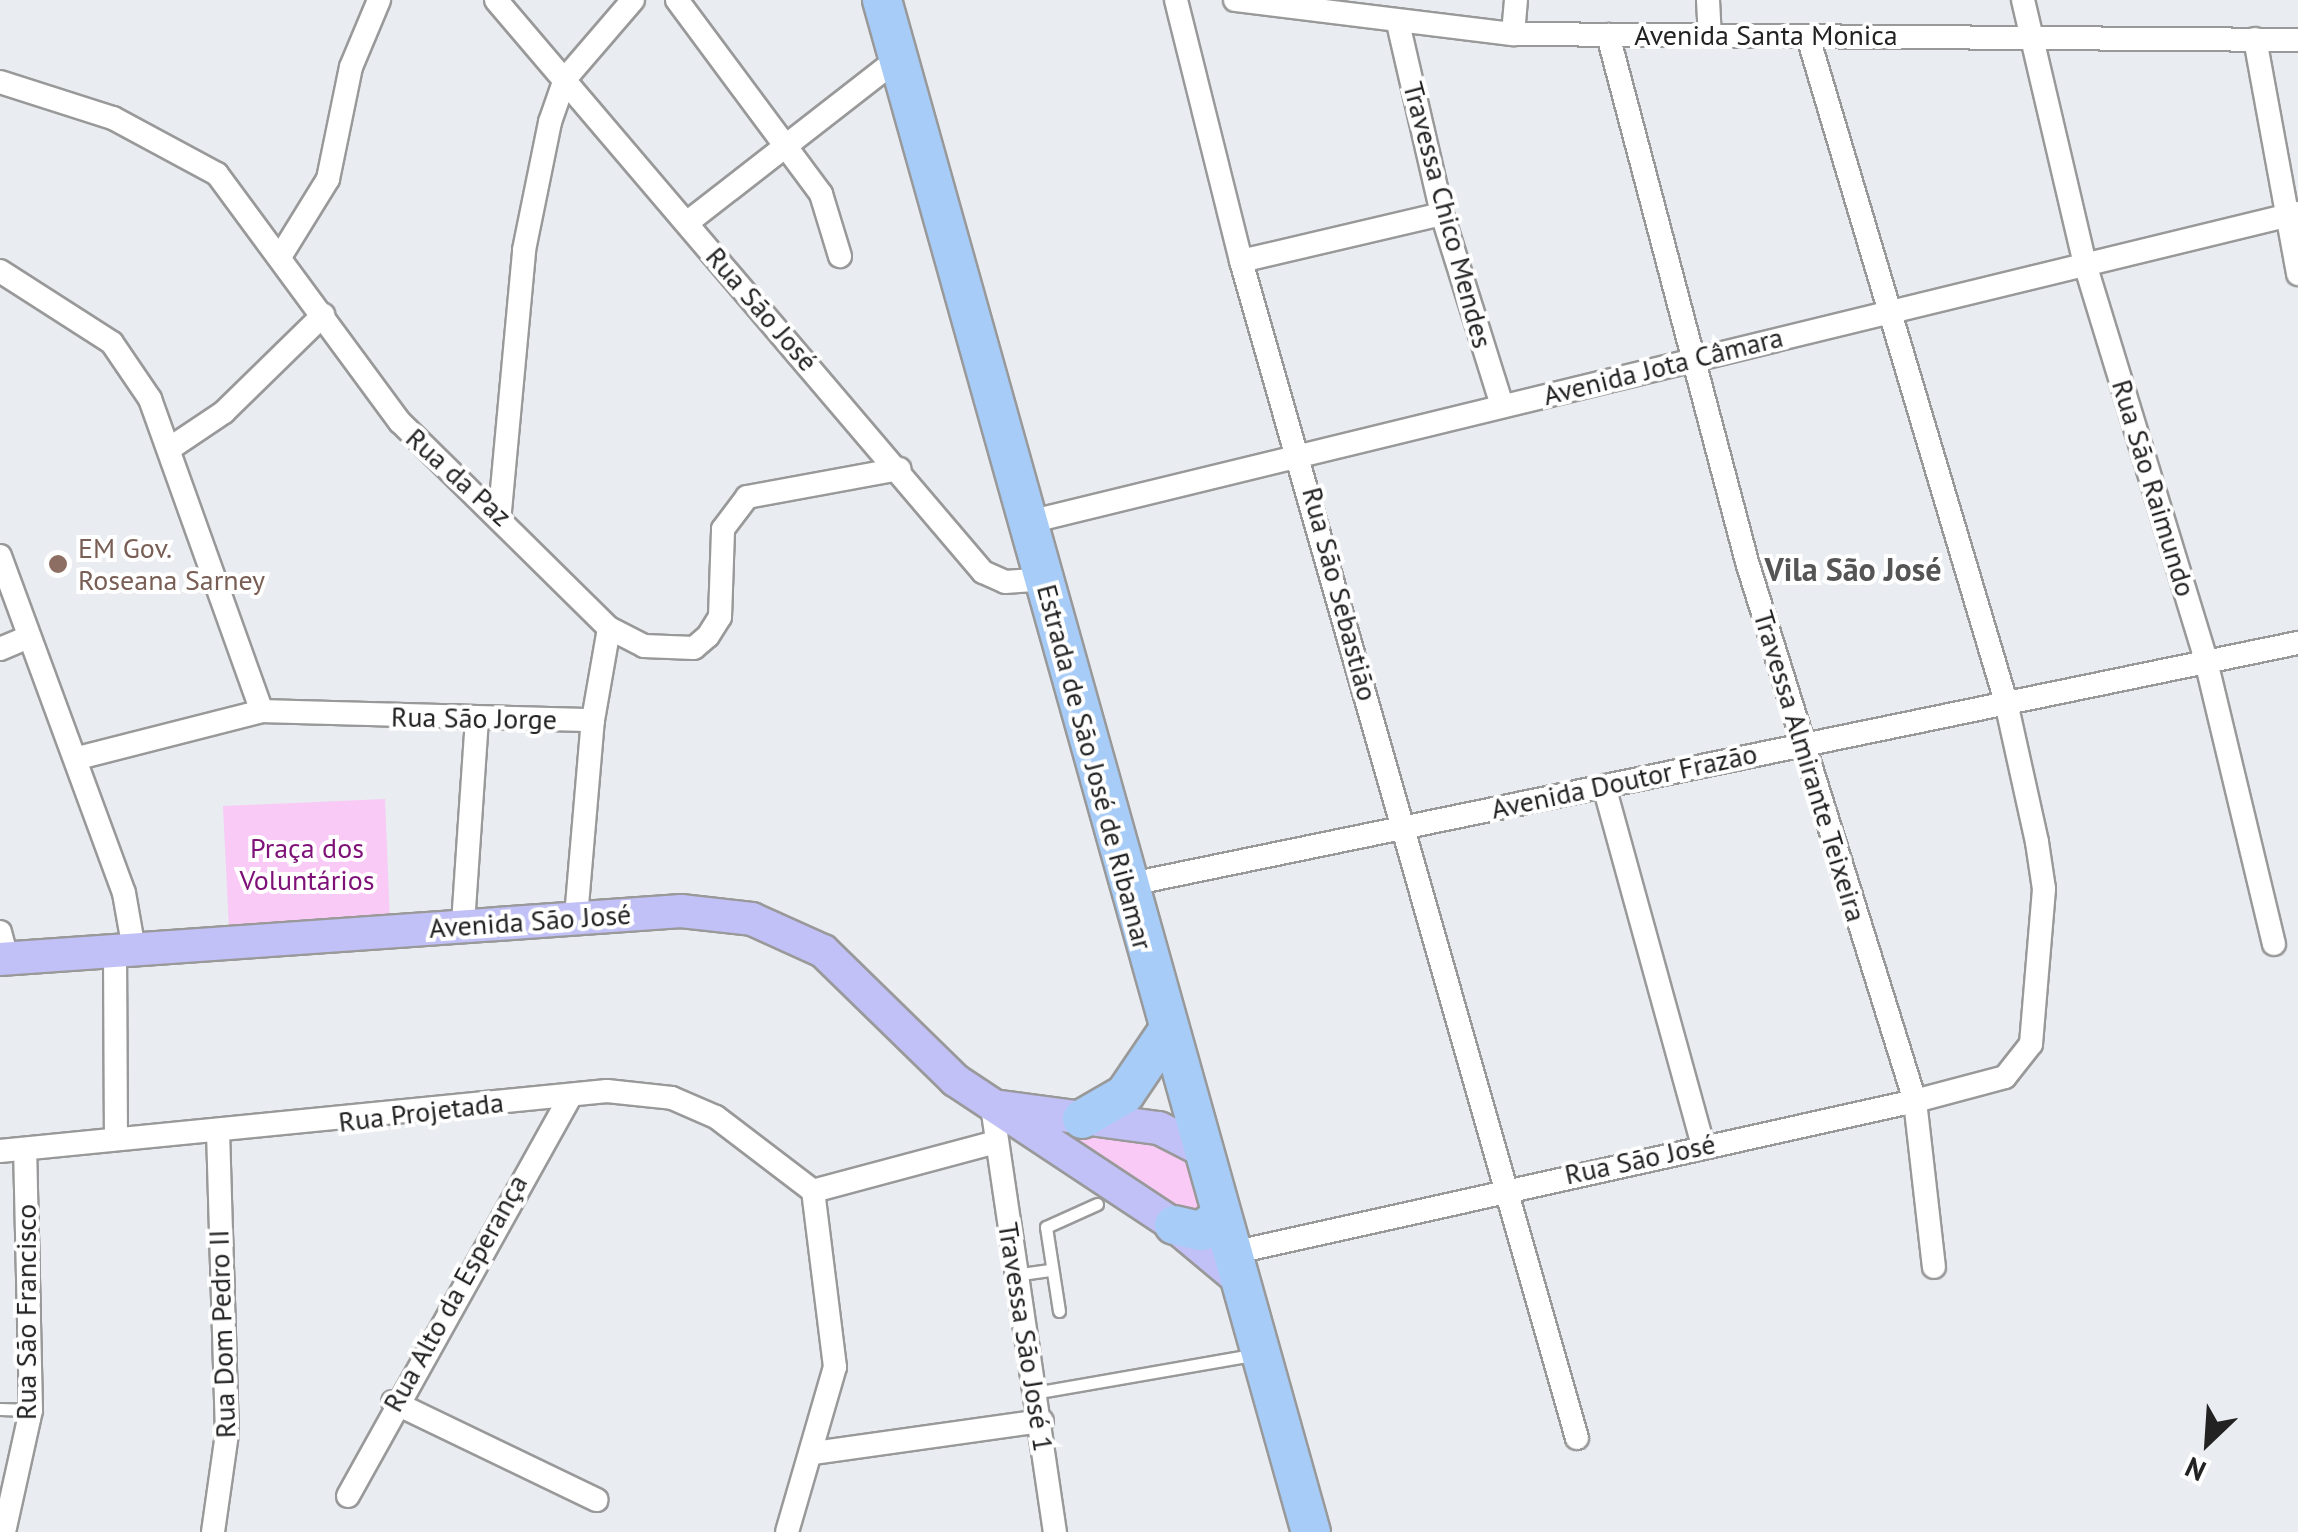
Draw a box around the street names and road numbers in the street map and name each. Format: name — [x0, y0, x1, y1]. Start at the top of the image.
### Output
street label: Avenida Santa Monica — [1634, 18, 1898, 52]
street label: Travessa Chico Mendes — [1396, 78, 1500, 352]
street label: Rua São José — [699, 240, 825, 378]
street label: Avenida Jota Câmara — [1540, 320, 1786, 412]
street label: Rua São Raimundo — [2105, 375, 2203, 601]
street label: Rua da Paz — [399, 421, 519, 533]
street label: Rua São Sebastião — [1295, 483, 1385, 705]
street label: Estrada de São José de Ribamar — [1030, 581, 1160, 953]
street label: Travessa Almirante Teixeira — [1746, 606, 1874, 926]
street label: Rua São Jorge — [391, 700, 557, 736]
street label: Avenida Doutor Frazão — [1488, 736, 1760, 826]
street label: Avenida São José — [428, 897, 632, 945]
street label: Rua Projetada — [337, 1085, 505, 1139]
street label: Rua São José — [1562, 1127, 1718, 1191]
street label: Rua Alto da Esperança — [376, 1168, 534, 1418]
street label: Rua São Francisco — [9, 1204, 43, 1420]
street label: Travessa São José 1 — [991, 1220, 1061, 1454]
street label: Rua Dom Pedro II — [202, 1229, 242, 1439]

